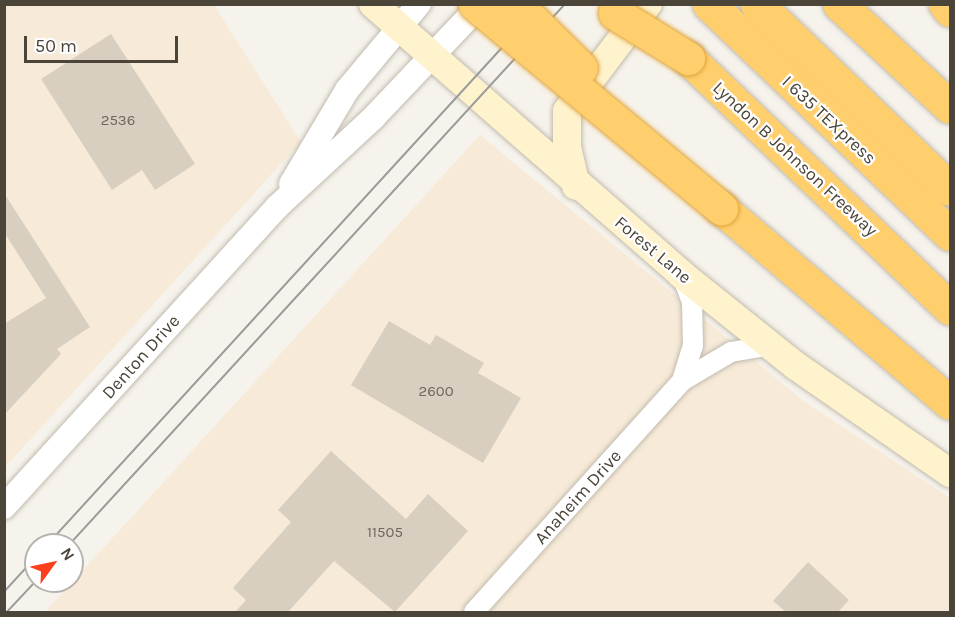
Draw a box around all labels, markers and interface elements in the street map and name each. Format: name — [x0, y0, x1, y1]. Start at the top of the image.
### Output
scale bar — [27, 24, 182, 62]
text: 50 m — [35, 35, 77, 57]
street label: I 635 TEXpress — [778, 71, 880, 169]
street label: Lyndon B Johnson Freeway — [708, 77, 882, 241]
house number: 2536 — [101, 112, 135, 130]
street label: Forest Lane — [610, 212, 696, 288]
street label: Denton Drive — [98, 310, 184, 404]
house number: 2600 — [418, 383, 454, 401]
street label: Anaheim Drive — [530, 445, 626, 549]
house number: 11505 — [367, 524, 403, 542]
north arrow — [24, 533, 84, 593]
text: N — [57, 544, 79, 564]

